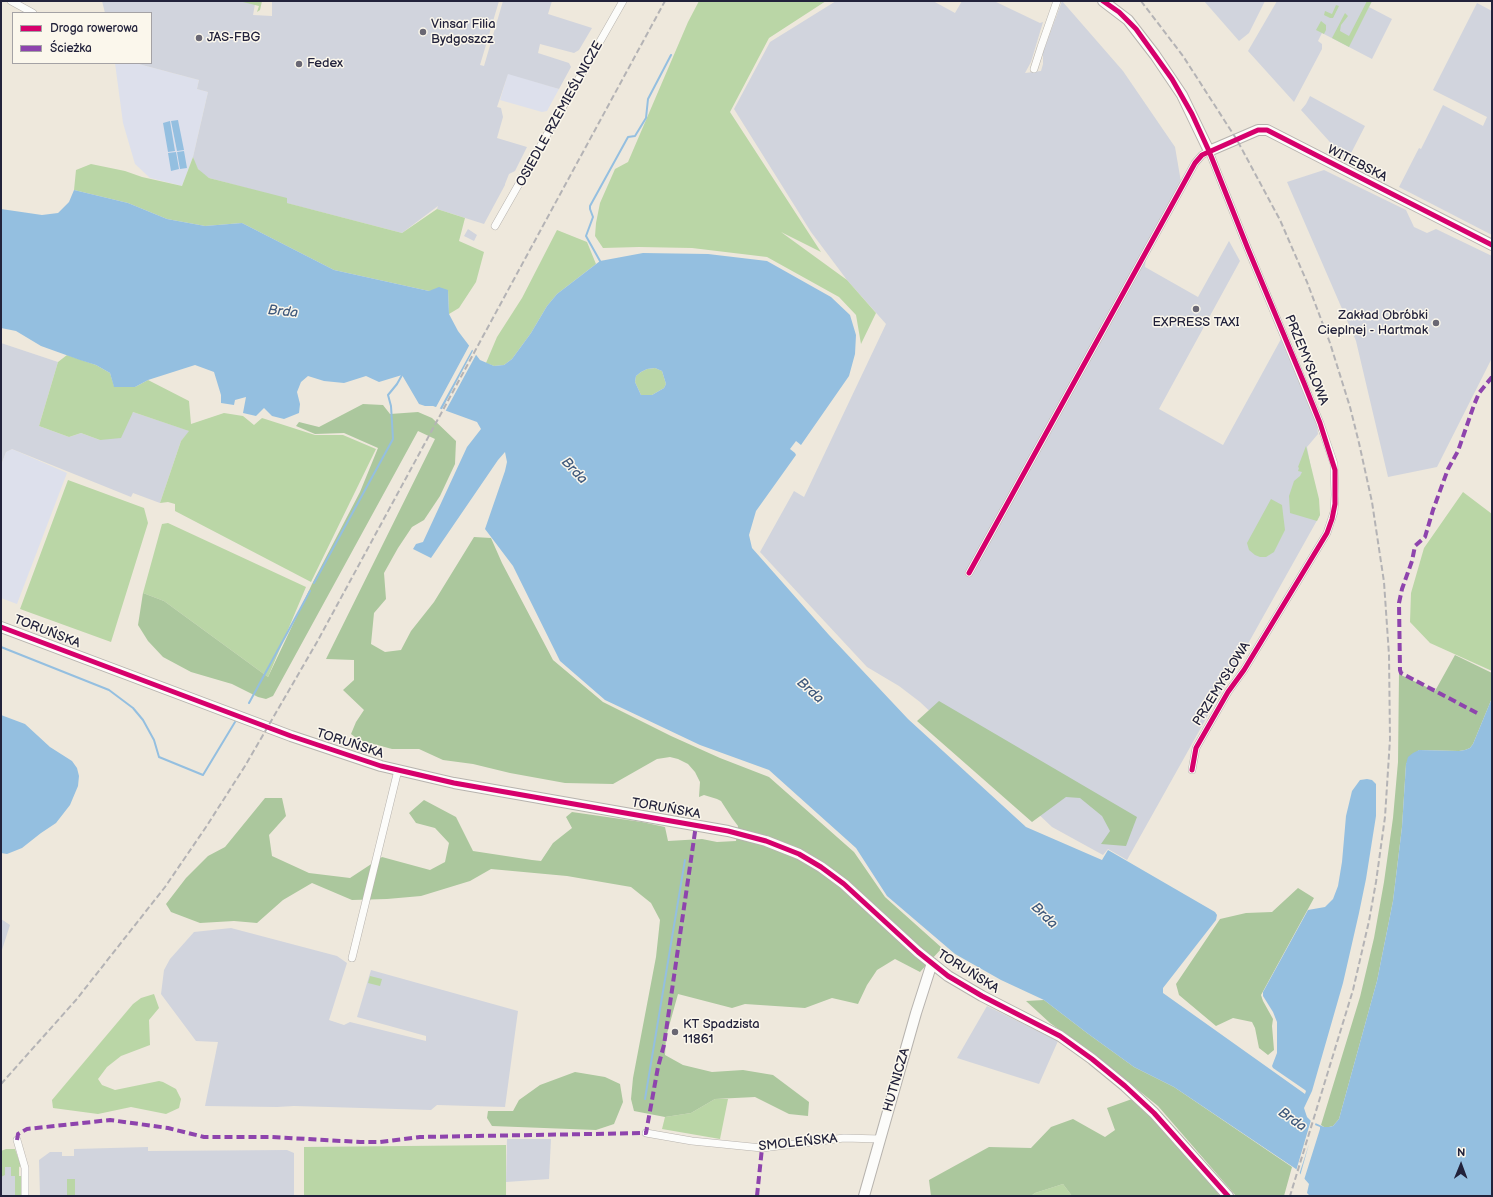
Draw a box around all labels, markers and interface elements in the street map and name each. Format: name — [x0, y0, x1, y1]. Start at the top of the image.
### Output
legend — [12, 12, 152, 64]
place label: Vinsar Filia Bydgoszcz — [431, 17, 495, 48]
text: Droga rowerowa — [50, 21, 138, 36]
marker: Vinsar Filia Bydgoszcz — [418, 27, 428, 37]
place label: JAS-FBG — [207, 30, 260, 46]
marker: JAS-FBG — [194, 33, 204, 43]
street label: OSIEDLE RZEMIEŚLNICZE — [513, 39, 607, 189]
text: Ścieżka — [50, 41, 92, 56]
place label: Fedex — [307, 56, 343, 72]
marker: Fedex — [294, 59, 304, 69]
street label: WITEBSKA — [1324, 142, 1390, 186]
water label: Brda — [267, 302, 299, 322]
marker: EXPRESS TAXI — [1191, 304, 1201, 314]
place label: Zakład Obróbki Cieplnej - Hartmak — [1317, 308, 1428, 339]
street label: PRZEMYSŁOWA — [1281, 312, 1331, 408]
place label: EXPRESS TAXI — [1153, 315, 1239, 331]
marker: Zakład Obróbki Cieplnej - Hartmak — [1431, 318, 1441, 328]
water label: Brda — [557, 454, 591, 488]
street label: TORUŃSKA — [12, 612, 82, 652]
street label: PRZEMYSŁOWA — [1190, 639, 1254, 729]
water label: Brda — [793, 675, 827, 707]
street label: TORUŃSKA — [314, 726, 386, 762]
street label: TORUŃSKA — [630, 795, 702, 823]
water label: Brda — [1027, 899, 1061, 933]
street label: TORUŃSKA — [934, 947, 1002, 997]
place label: KT Spadzista 11861 — [683, 1017, 760, 1048]
marker: KT Spadzista 11861 — [670, 1027, 680, 1037]
street label: HUTNICZA — [880, 1046, 914, 1114]
water label: Brda — [1275, 1104, 1309, 1136]
street label: SMOLEŃSKA — [758, 1131, 838, 1155]
north arrow — [1441, 1145, 1481, 1185]
text: N — [1457, 1146, 1465, 1159]

